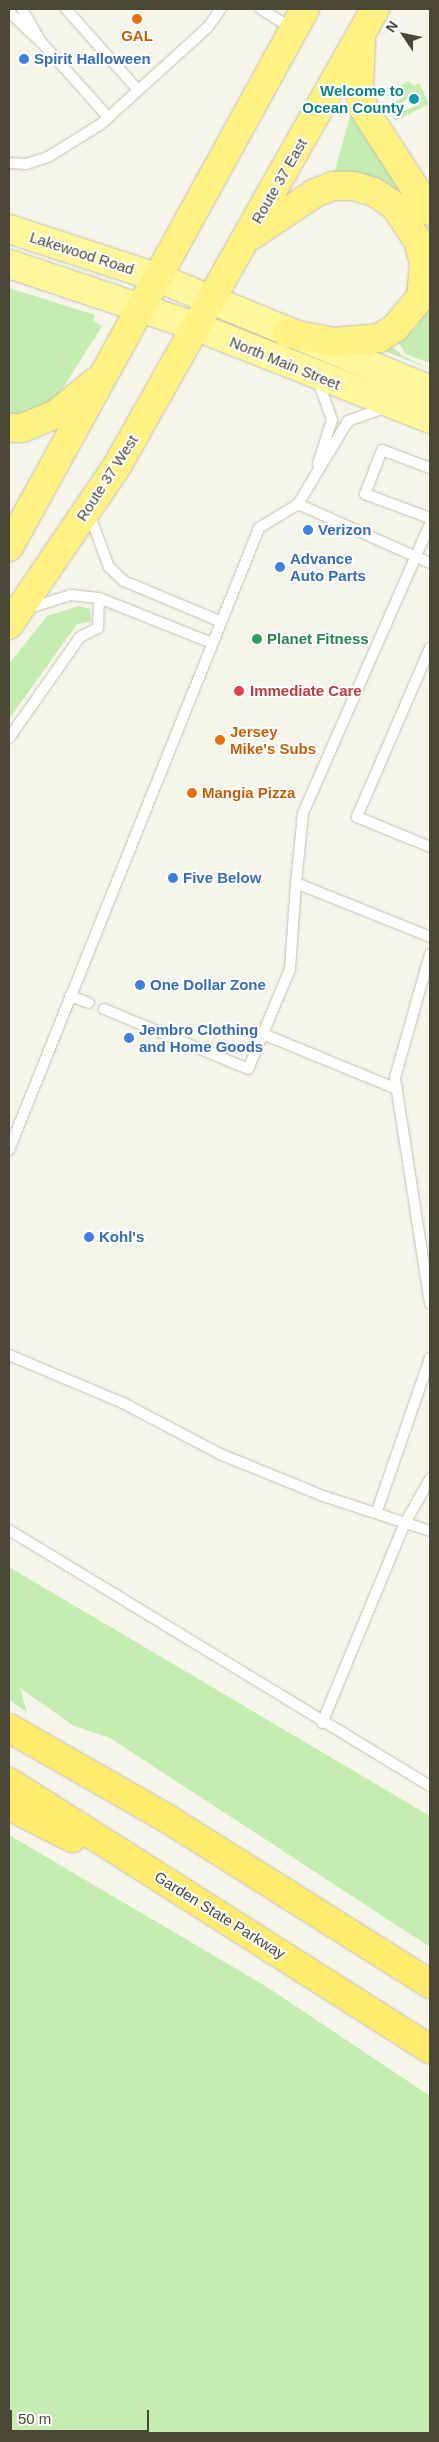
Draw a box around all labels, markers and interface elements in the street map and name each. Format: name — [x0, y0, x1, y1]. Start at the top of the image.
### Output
north arrow — [379, 10, 429, 60]
marker: GAL — [131, 13, 143, 25]
text: N — [382, 18, 401, 35]
place label: GAL — [121, 27, 153, 45]
place label: Spirit Halloween — [34, 50, 151, 68]
marker: Spirit Halloween — [18, 53, 30, 65]
place label: Welcome to Ocean County — [302, 81, 404, 116]
marker: Welcome to Ocean County — [408, 93, 420, 105]
street label: Route 37 East — [247, 135, 311, 227]
street label: Lakewood Road — [28, 228, 136, 278]
street label: North Main Street — [227, 333, 343, 393]
street label: Route 37 West — [73, 432, 141, 524]
place label: Verizon — [318, 521, 371, 539]
marker: Verizon — [302, 524, 314, 536]
place label: Advance Auto Parts — [290, 549, 366, 584]
marker: Advance Auto Parts — [274, 561, 286, 573]
place label: Planet Fitness — [267, 630, 369, 648]
marker: Planet Fitness — [251, 633, 263, 645]
place label: Immediate Care — [250, 682, 362, 700]
marker: Immediate Care — [232, 684, 246, 698]
place label: Jersey Mike's Subs — [230, 722, 316, 757]
marker: Jersey Mike's Subs — [214, 734, 226, 746]
place label: Mangia Pizza — [202, 784, 295, 802]
marker: Mangia Pizza — [186, 787, 198, 799]
place label: Five Below — [183, 869, 261, 887]
marker: Five Below — [167, 872, 179, 884]
place label: One Dollar Zone — [150, 976, 266, 994]
marker: One Dollar Zone — [134, 979, 146, 991]
place label: Jembro Clothing and Home Goods — [139, 1020, 263, 1055]
marker: Jembro Clothing and Home Goods — [123, 1032, 135, 1044]
place label: Kohl's — [99, 1228, 144, 1246]
marker: Kohl's — [83, 1231, 95, 1243]
street label: Garden State Parkway — [151, 1867, 289, 1963]
scale bar — [12, 2400, 151, 2432]
text: 50 m — [18, 2410, 51, 2427]

